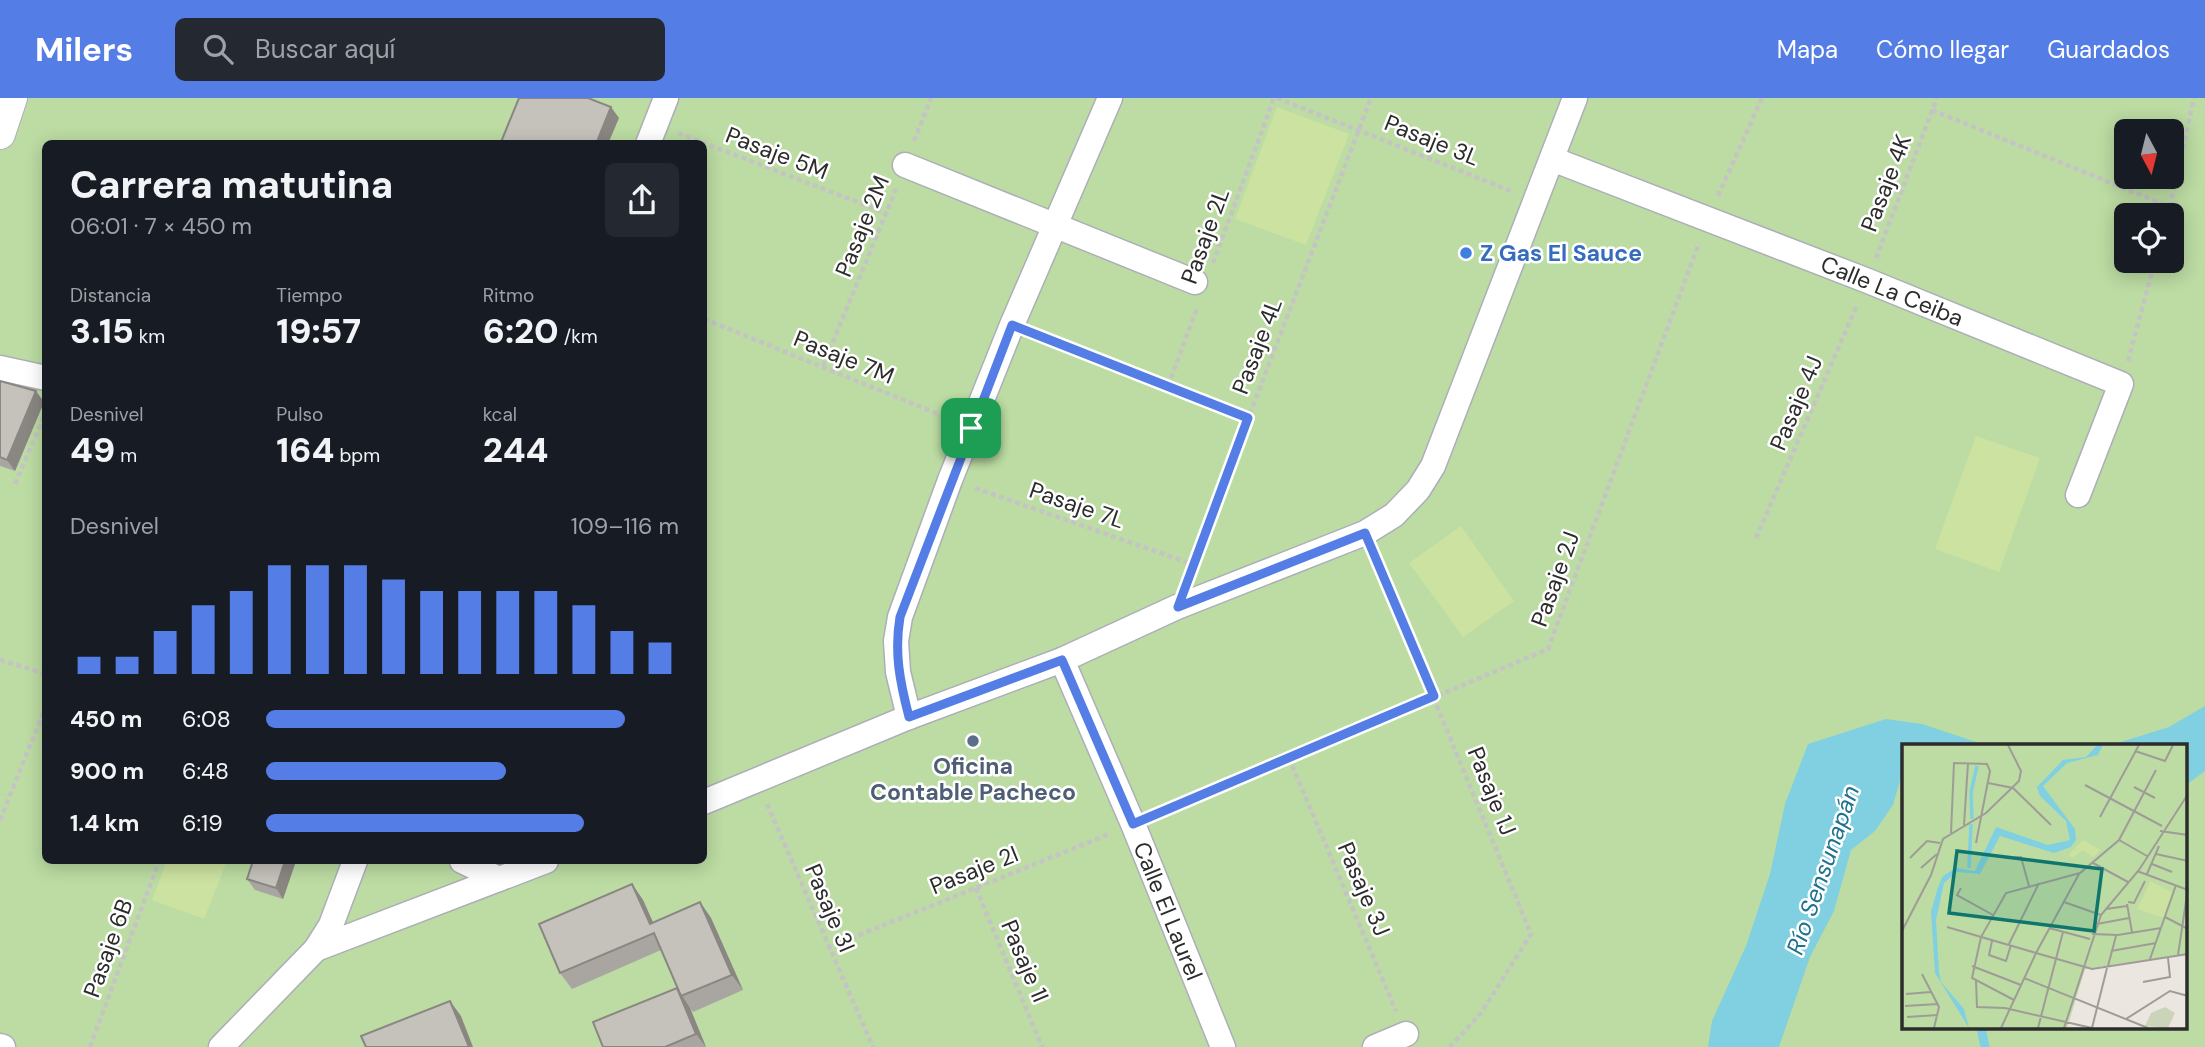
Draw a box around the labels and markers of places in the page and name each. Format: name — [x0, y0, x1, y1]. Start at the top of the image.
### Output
place label: Z Gas El Sauce — [1480, 238, 1642, 268]
marker: Z Gas El Sauce — [1458, 245, 1474, 261]
pin — [941, 398, 1001, 458]
marker: Oficina Contable Pacheco — [965, 733, 981, 749]
place label: Oficina Contable Pacheco — [870, 751, 1076, 807]

